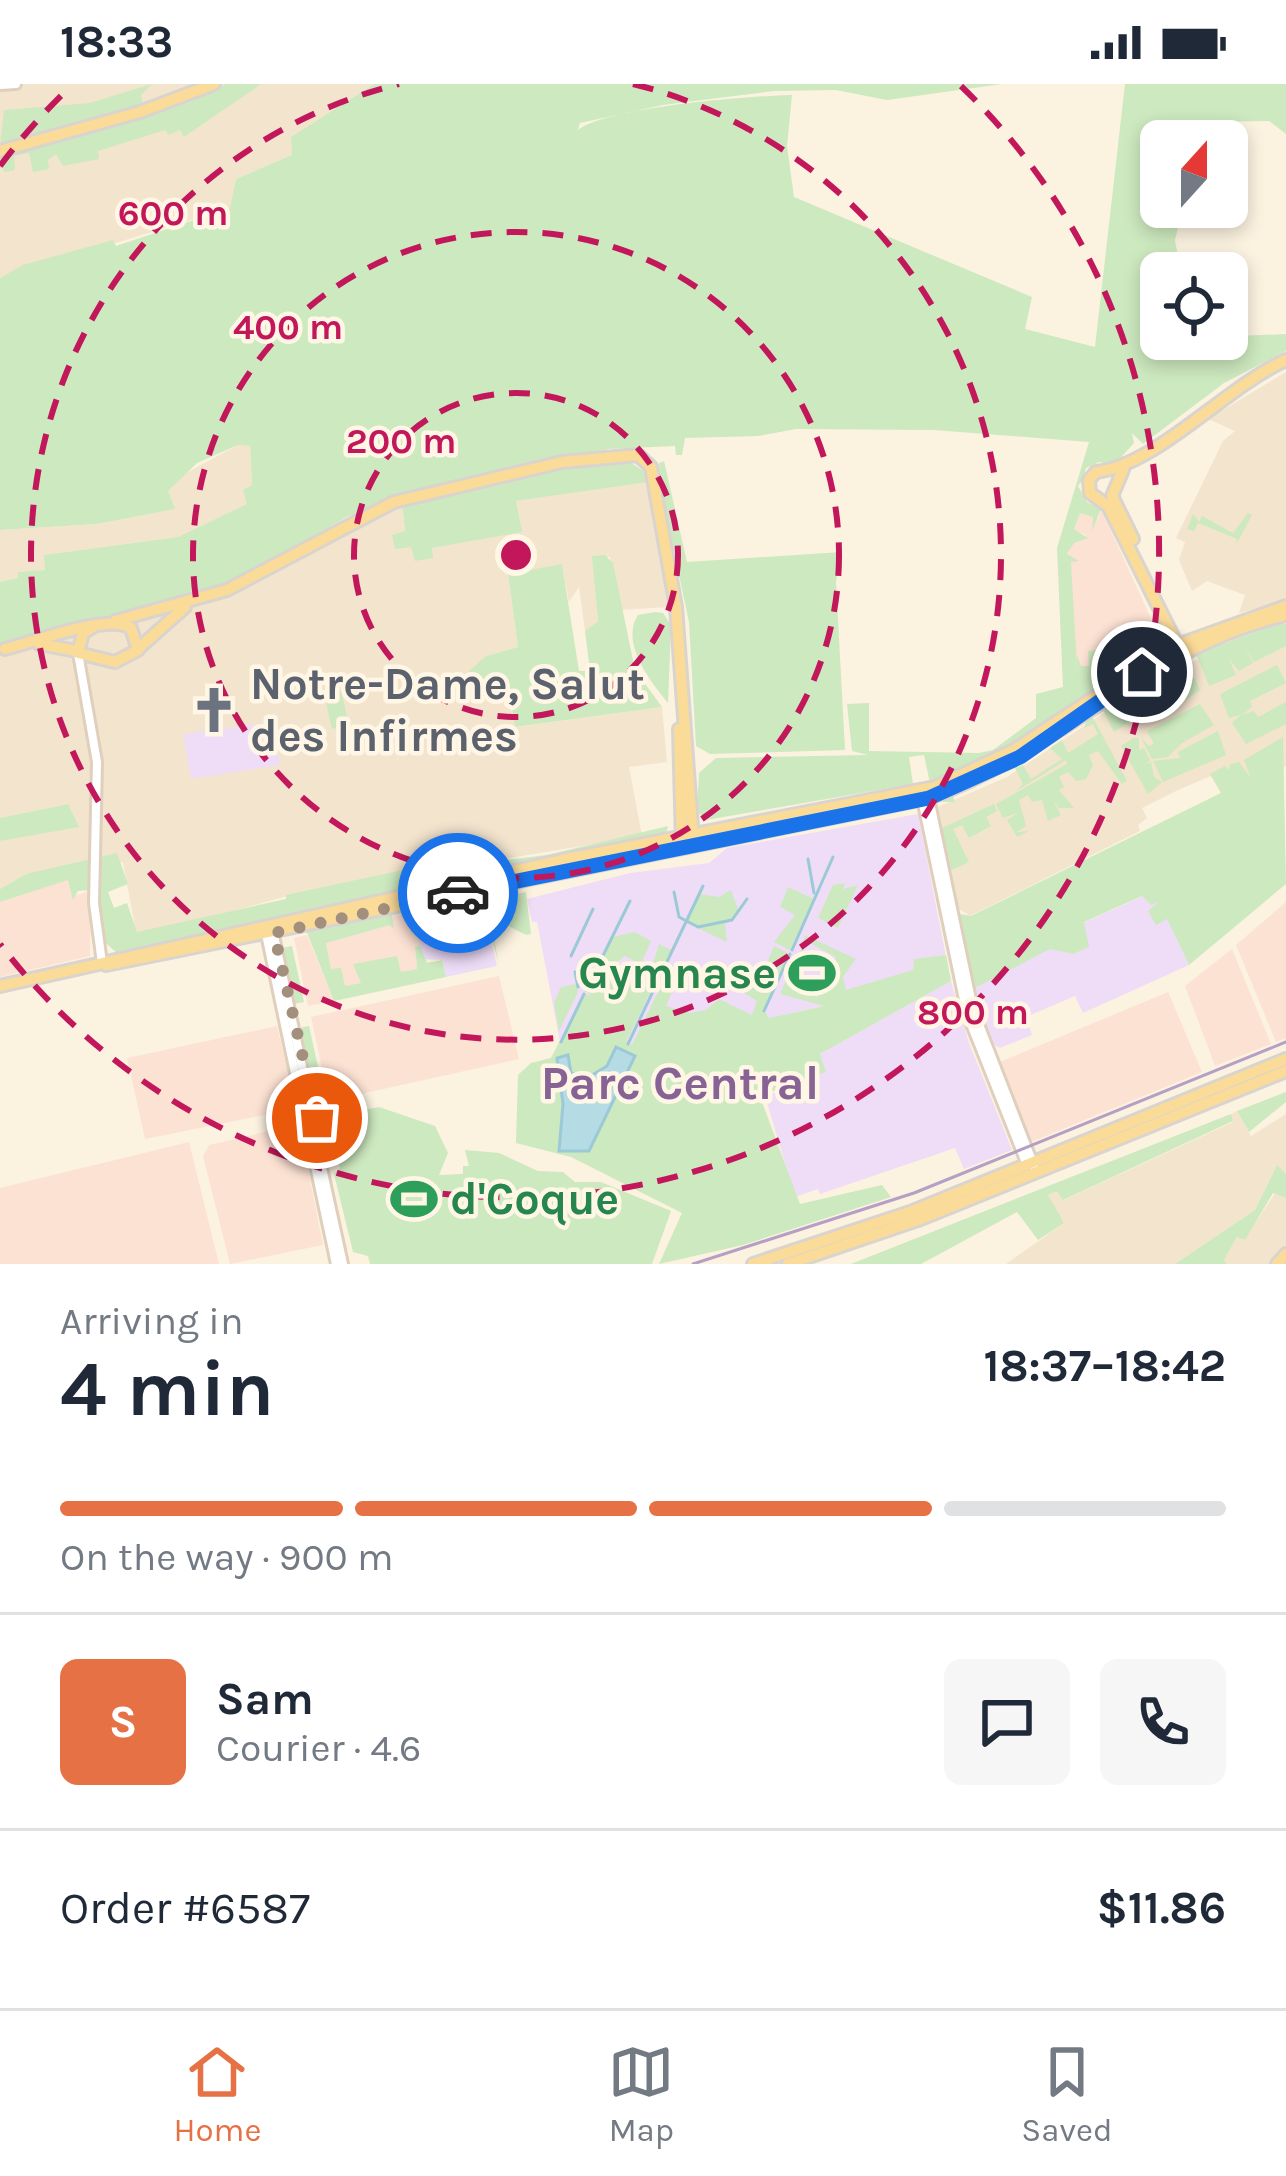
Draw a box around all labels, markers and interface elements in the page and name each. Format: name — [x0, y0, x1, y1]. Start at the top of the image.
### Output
text: 18:33 — [60, 16, 173, 68]
north arrow — [1140, 120, 1248, 228]
map controls — [1140, 120, 1248, 360]
text: 600 m — [118, 192, 228, 234]
button: locate — [1140, 252, 1248, 360]
text: 400 m — [233, 306, 343, 348]
text: 200 m — [346, 420, 456, 462]
centre of rings — [495, 534, 537, 576]
pin — [1091, 621, 1193, 723]
icon: home — [1109, 639, 1175, 705]
place label: Notre-Dame, Salut des Infirmes — [250, 658, 645, 762]
church icon: Notre-Dame, Salut des Infirmes — [189, 685, 239, 735]
courier — [398, 833, 518, 953]
icon: car — [425, 860, 491, 926]
place label: Gymnase — [578, 947, 776, 1000]
sports icon: Gymnase — [787, 948, 837, 998]
text: 800 m — [917, 991, 1029, 1033]
district label: Parc Central — [541, 1055, 819, 1111]
pin — [266, 1067, 368, 1169]
icon: bag — [284, 1085, 350, 1151]
place label: d'Coque — [450, 1173, 619, 1226]
sports icon: d'Coque — [389, 1174, 439, 1224]
text: Arriving in — [60, 1298, 243, 1344]
text: 18:37–18:42 — [983, 1340, 1226, 1392]
text: 4 min — [60, 1343, 274, 1435]
text: On the way · 900 m — [60, 1534, 394, 1580]
button: chat — [944, 1659, 1070, 1785]
button: phone — [1100, 1659, 1226, 1785]
text: Sam — [216, 1673, 314, 1725]
text: S — [109, 1696, 137, 1748]
text: Courier · 4.6 — [216, 1725, 421, 1771]
text: Order #6587 — [60, 1882, 310, 1934]
text: $11.86 — [1097, 1882, 1226, 1934]
tab: Home — [173, 2039, 261, 2149]
tab: Map — [608, 2039, 674, 2149]
tab: Saved — [1021, 2039, 1113, 2149]

